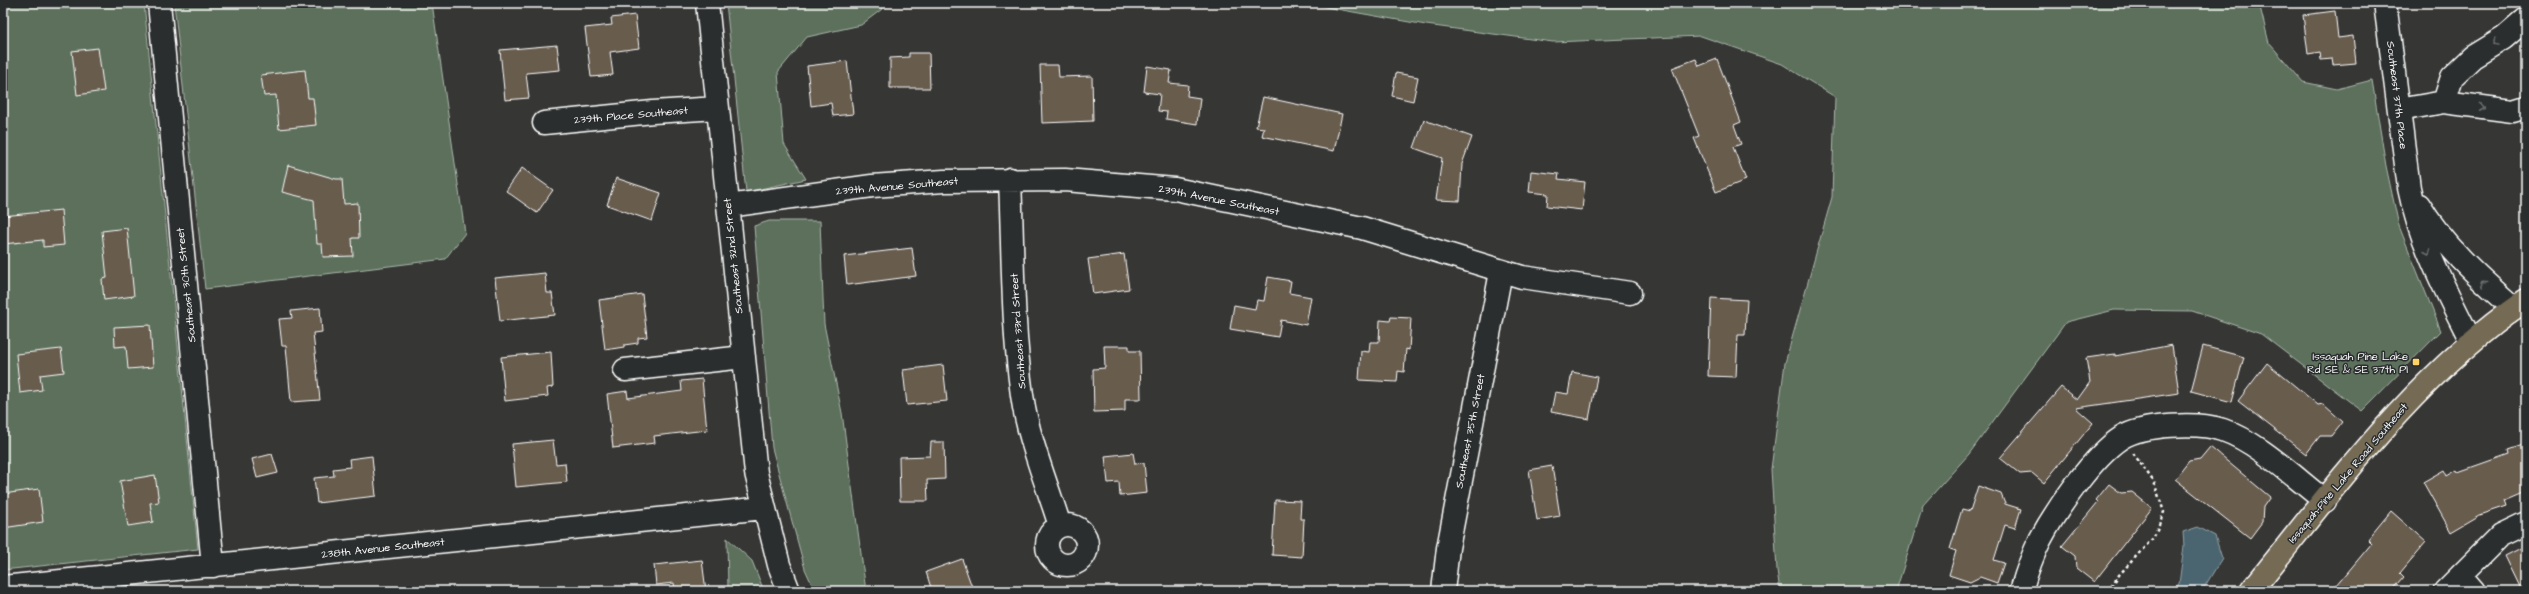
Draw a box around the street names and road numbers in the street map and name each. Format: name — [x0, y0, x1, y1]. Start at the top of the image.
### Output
street label: Southeast 37th Place — [2383, 40, 2411, 150]
street label: 239th Place Southeast — [573, 102, 689, 127]
street label: 239th Avenue Southeast — [835, 173, 959, 199]
street label: 239th Avenue Southeast — [1157, 181, 1281, 219]
street label: Southeast 32nd Street — [719, 197, 747, 314]
street label: Southeast 30th Street — [172, 226, 199, 343]
street label: Southeast 33rd Street — [1006, 272, 1030, 389]
street label: Southeast 35th Street — [1452, 372, 1489, 490]
street label: Issaquah-Pine Lake Road Southeast — [2285, 399, 2412, 546]
street label: 238th Avenue Southeast — [321, 534, 446, 562]

